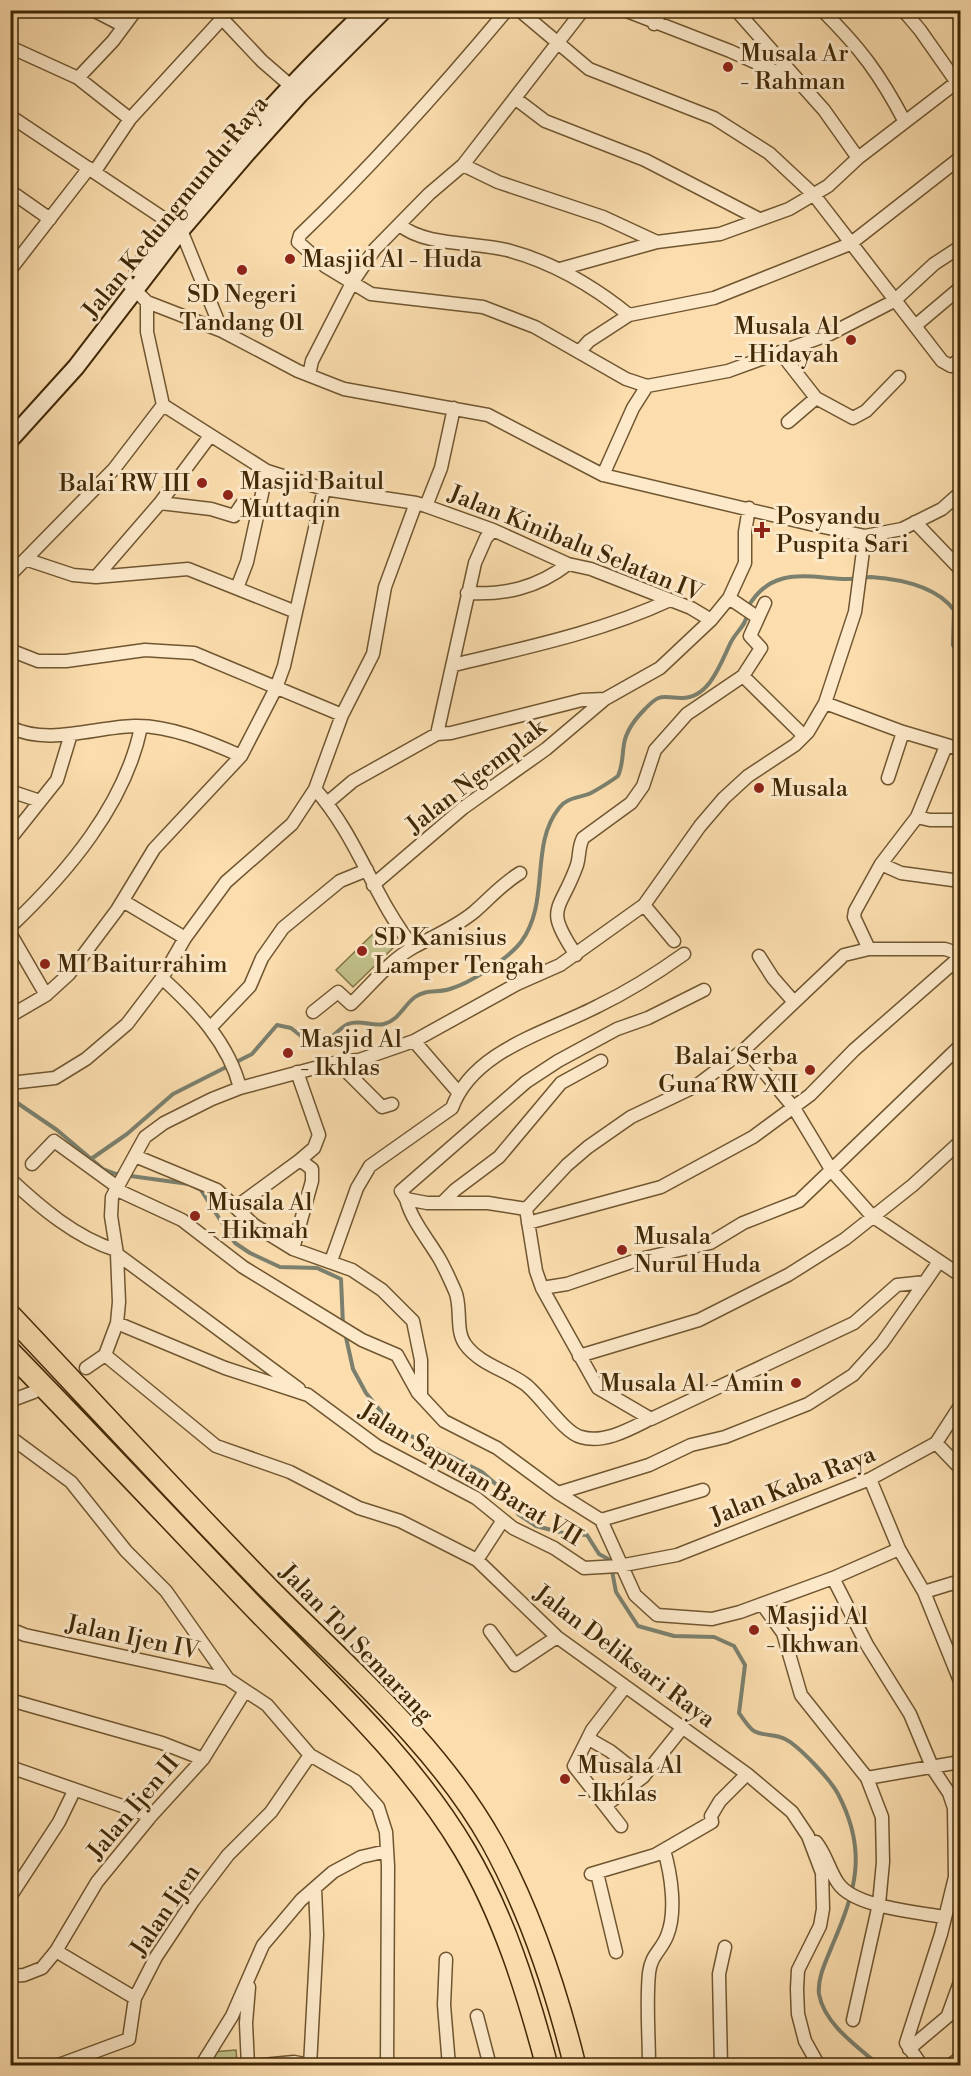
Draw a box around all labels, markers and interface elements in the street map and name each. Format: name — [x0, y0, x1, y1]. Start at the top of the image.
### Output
place label: Musala Ar - Rahman — [740, 39, 849, 97]
marker: Musala Ar - Rahman — [721, 60, 735, 74]
street label: Jalan Kedungmundu Raya — [76, 89, 276, 326]
place label: Masjid Al - Huda — [302, 245, 483, 275]
marker: Masjid Al - Huda — [283, 252, 297, 266]
marker: SD Negeri Tandang 01 — [235, 263, 249, 277]
place label: SD Negeri Tandang 01 — [180, 280, 305, 338]
place label: Musala Al - Hidayah — [734, 312, 839, 370]
marker: Musala Al - Hidayah — [844, 333, 858, 347]
place label: Masjid Baitul Muttaqin — [240, 467, 384, 525]
place label: Balai RW III — [58, 469, 190, 499]
marker: Balai RW III — [195, 476, 209, 490]
street label: Jalan Kinibalu Selatan IV — [443, 479, 708, 609]
marker: Masjid Baitul Muttaqin — [221, 488, 235, 502]
place label: Posyandu Puspita Sari — [776, 502, 909, 560]
marker: Posyandu Puspita Sari — [753, 521, 771, 539]
street label: Jalan Ngemplak — [400, 712, 554, 841]
place label: Musala — [771, 774, 849, 804]
marker: Musala — [752, 781, 766, 795]
place label: SD Kanisius Lamper Tengah — [374, 923, 544, 981]
marker: SD Kanisius Lamper Tengah — [355, 944, 369, 958]
place label: MI Baiturrahim — [57, 950, 228, 980]
marker: MI Baiturrahim — [38, 957, 52, 971]
place label: Masjid Al - Ikhlas — [300, 1025, 402, 1083]
place label: Balai Serba Guna RW XII — [658, 1042, 799, 1100]
marker: Masjid Al - Ikhlas — [281, 1046, 295, 1060]
marker: Balai Serba Guna RW XII — [803, 1063, 817, 1077]
place label: Musala Al - Hikmah — [207, 1188, 312, 1246]
marker: Musala Al - Hikmah — [188, 1209, 202, 1223]
place label: Musala Nurul Huda — [634, 1222, 762, 1280]
marker: Musala Nurul Huda — [615, 1243, 629, 1257]
place label: Musala Al - Amin — [600, 1369, 784, 1399]
marker: Musala Al - Amin — [789, 1376, 803, 1390]
street label: Jalan Saputan Barat VII — [353, 1396, 587, 1553]
street label: Jalan Kaba Raya — [706, 1439, 881, 1533]
street label: Jalan Tol Semarang — [272, 1557, 440, 1730]
street label: Jalan Deliksari Raya — [527, 1578, 722, 1735]
place label: Masjid Al - Ikhwan — [766, 1602, 868, 1660]
street label: Jalan Ijen IV — [62, 1609, 203, 1667]
marker: Masjid Al - Ikhwan — [747, 1623, 761, 1637]
street label: Jalan Ijen II — [81, 1749, 186, 1867]
place label: Musala Al - Ikhlas — [577, 1751, 682, 1809]
marker: Musala Al - Ikhlas — [558, 1772, 572, 1786]
street label: Jalan Ijen — [124, 1859, 207, 1963]

